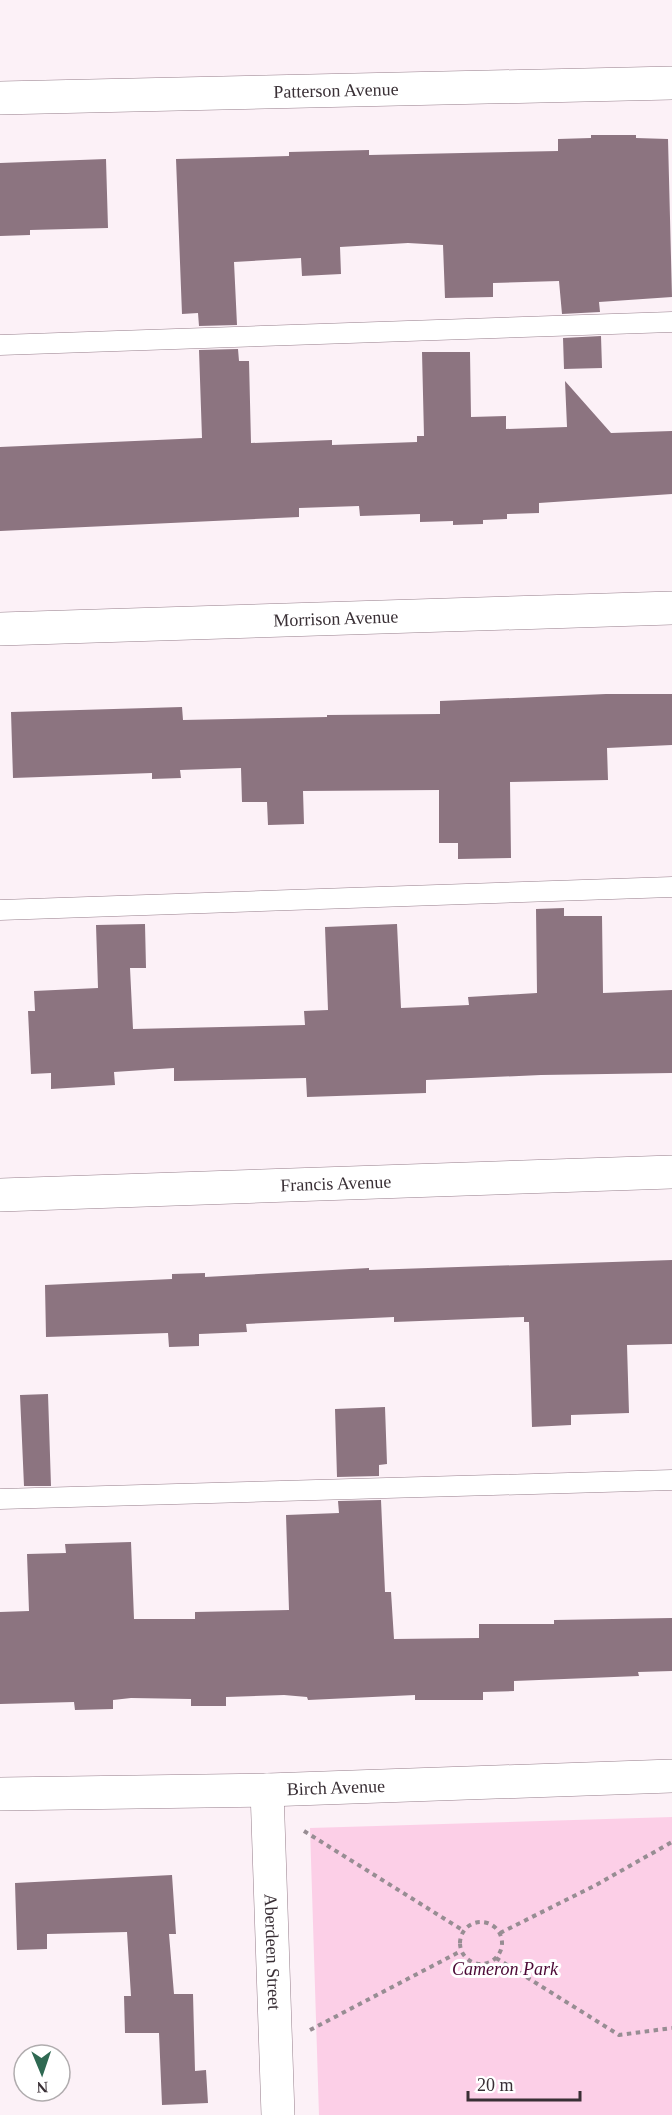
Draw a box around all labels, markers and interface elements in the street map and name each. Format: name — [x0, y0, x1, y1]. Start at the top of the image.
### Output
street label: Patterson Avenue — [273, 79, 399, 102]
street label: Morrison Avenue — [273, 607, 399, 630]
street label: Francis Avenue — [280, 1172, 392, 1195]
street label: Birch Avenue — [287, 1776, 385, 1799]
street label: Aberdeen Street — [261, 1893, 284, 2010]
park label: Cameron Park — [452, 1959, 559, 1979]
north arrow — [12, 2043, 72, 2103]
scale bar — [468, 2064, 580, 2102]
text: 20 m — [477, 2075, 514, 2095]
text: N — [36, 2079, 49, 2096]

